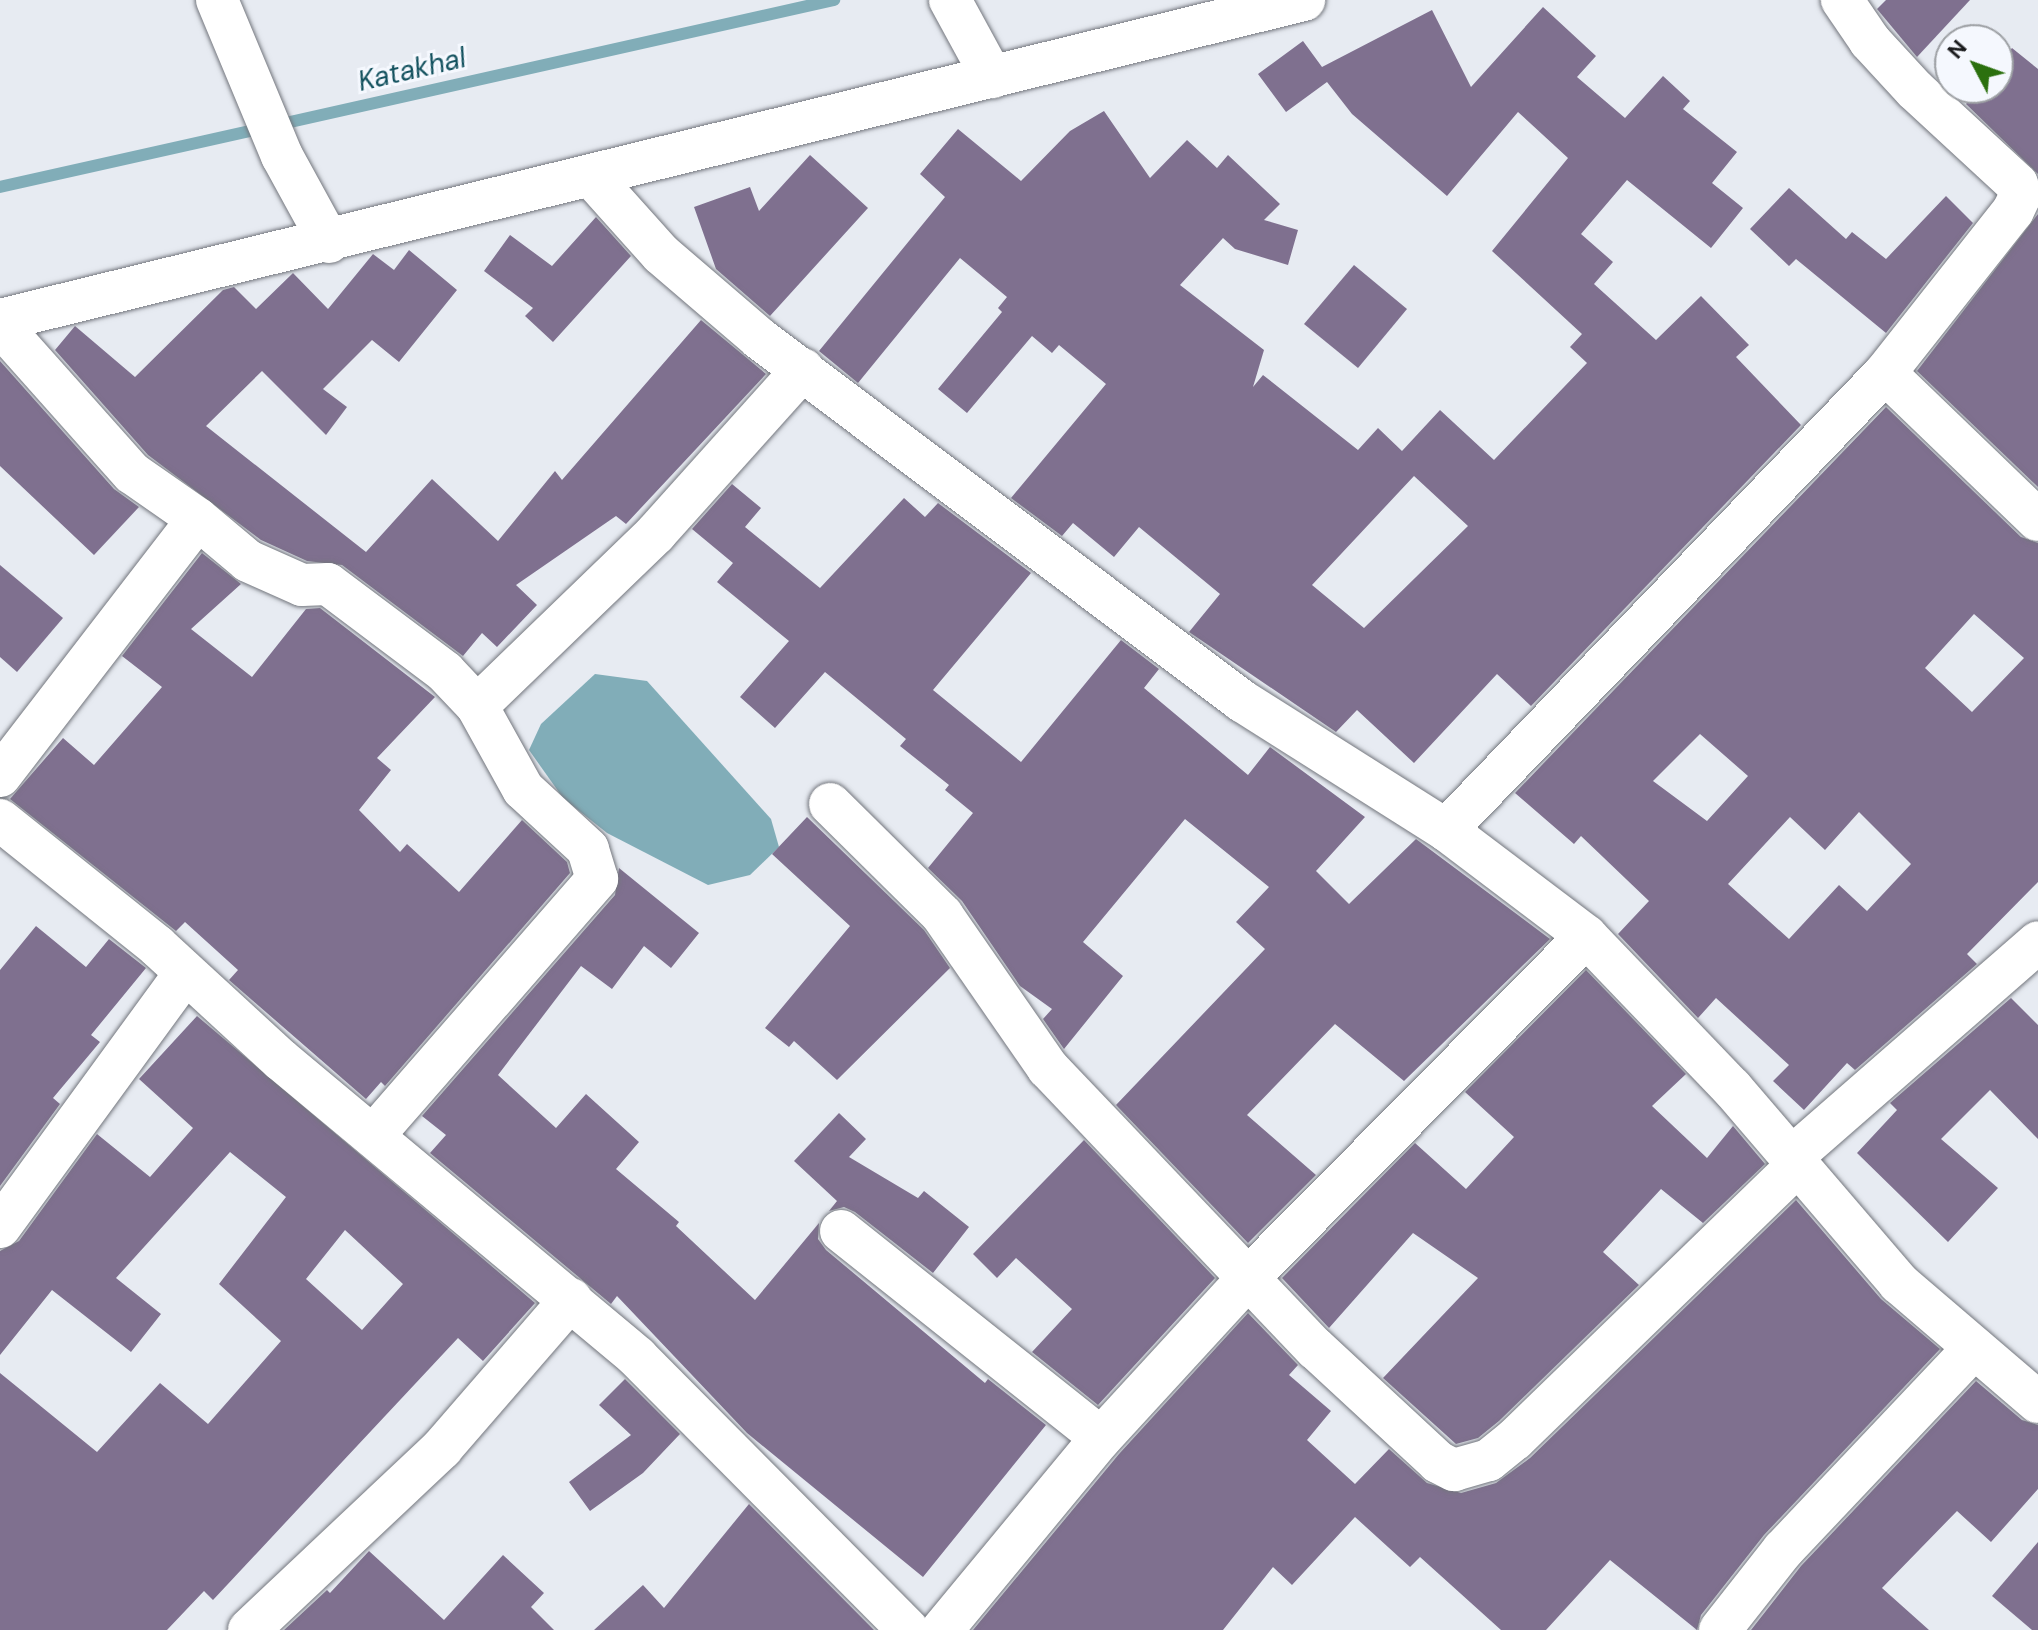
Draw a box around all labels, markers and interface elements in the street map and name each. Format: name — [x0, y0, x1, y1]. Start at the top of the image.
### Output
north arrow — [1934, 24, 2014, 104]
text: N — [1941, 34, 1973, 65]
water label: Katakhal — [355, 41, 469, 99]

